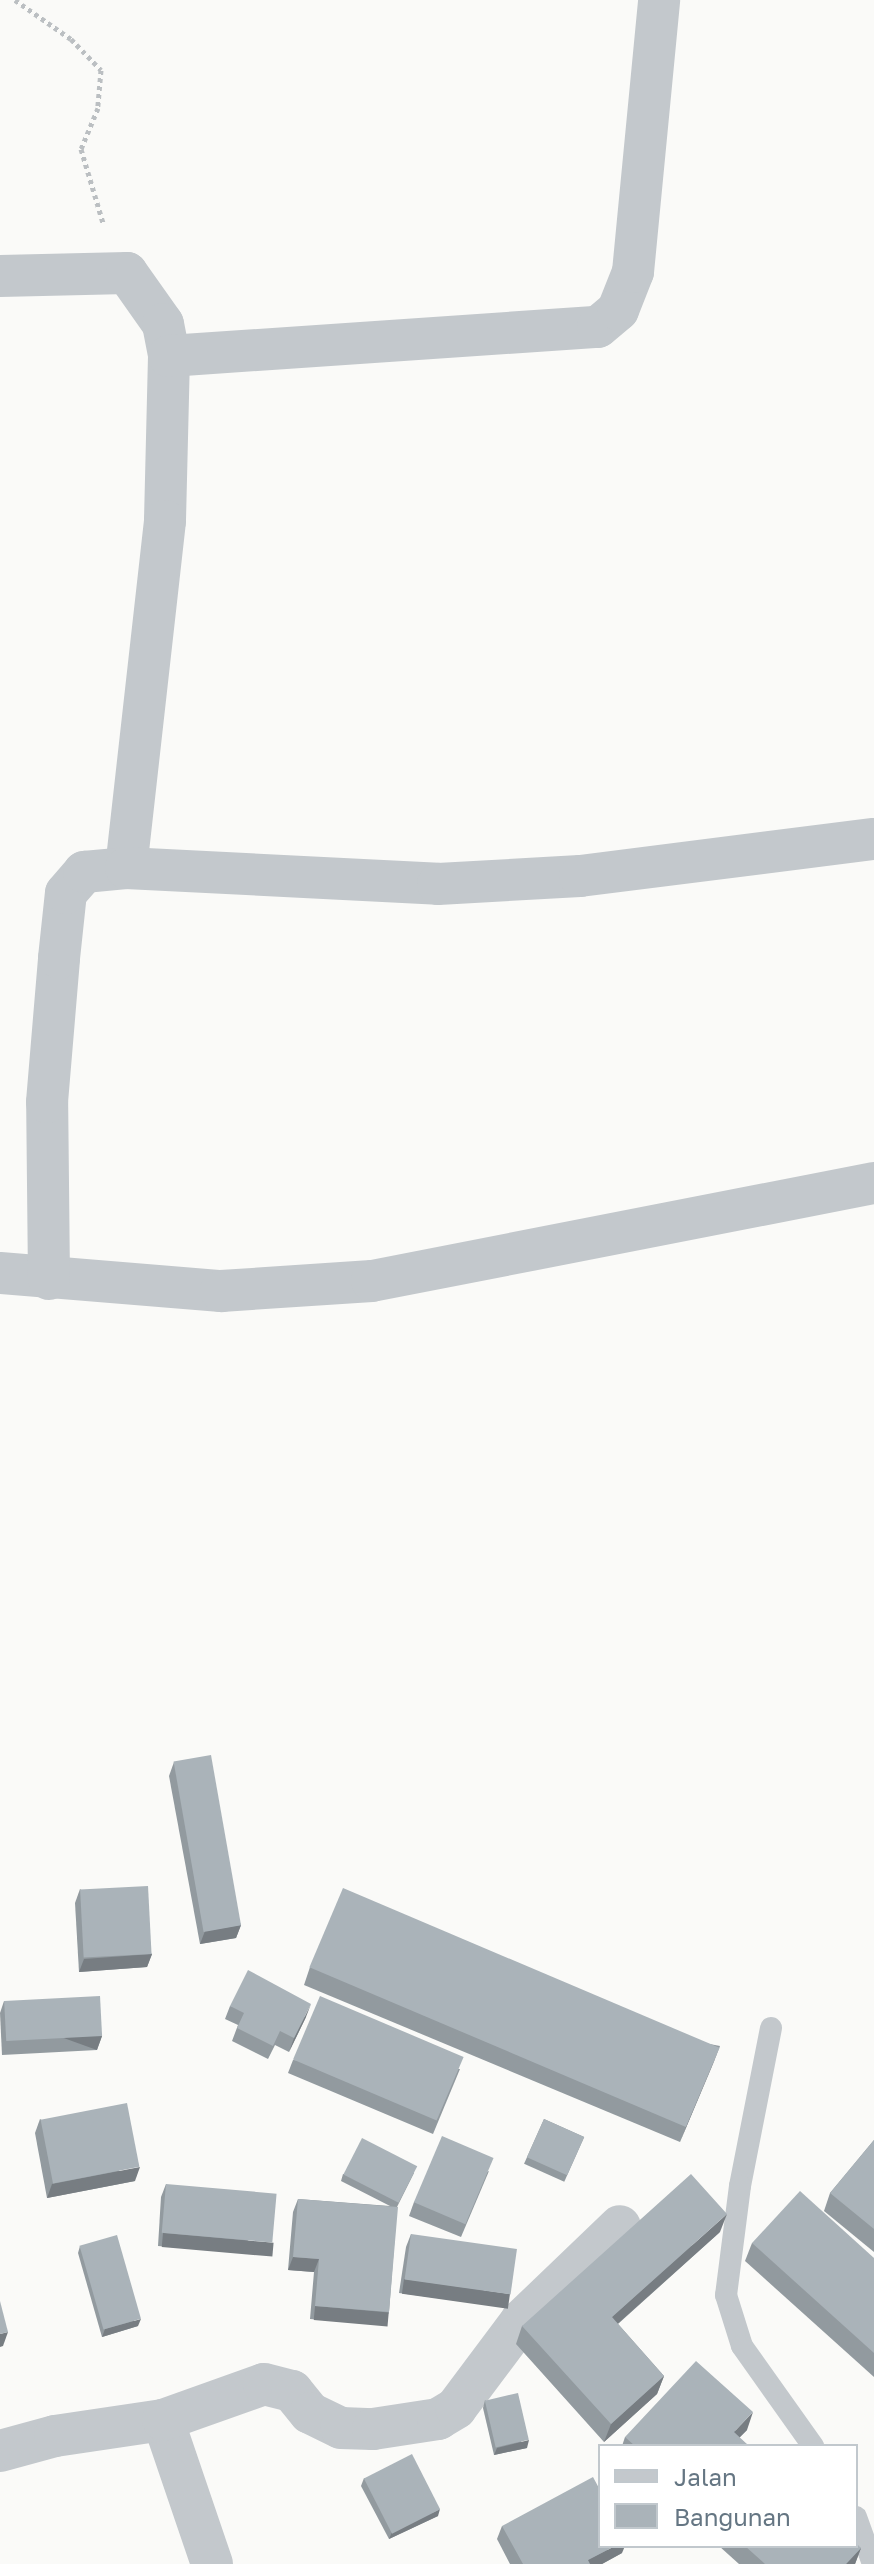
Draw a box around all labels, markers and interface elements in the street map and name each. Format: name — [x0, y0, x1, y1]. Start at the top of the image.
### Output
legend — [598, 2444, 858, 2548]
text: Jalan — [674, 2462, 737, 2491]
text: Bangunan — [674, 2502, 791, 2531]

